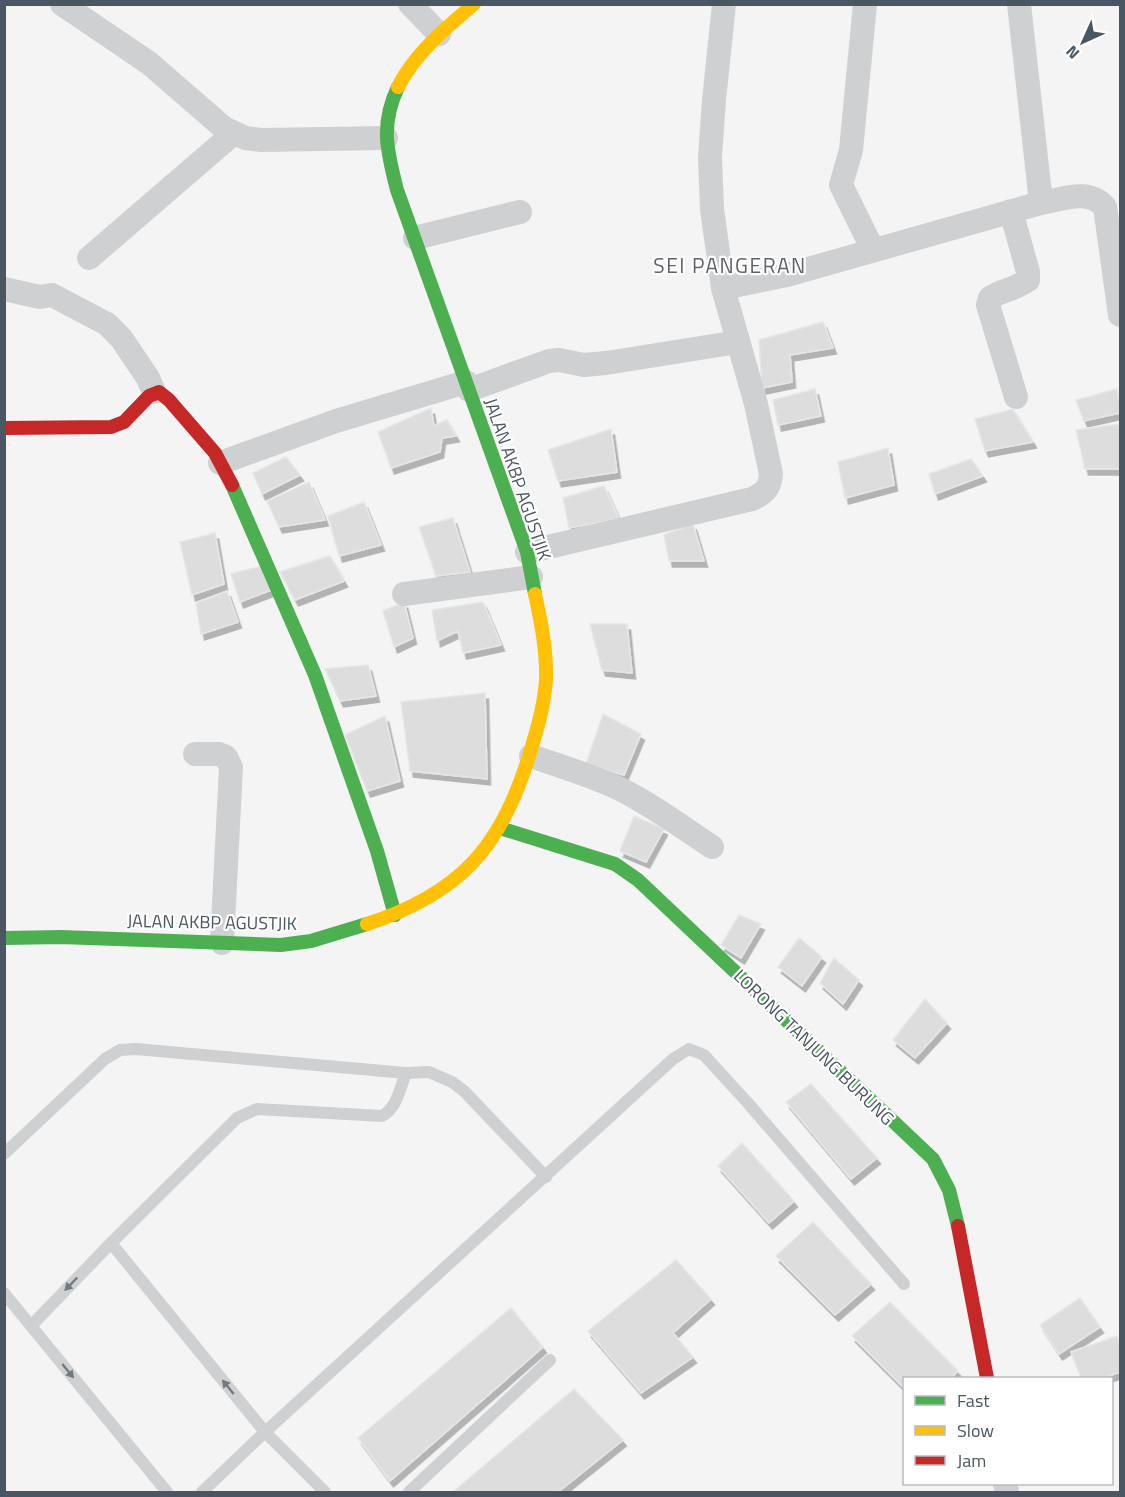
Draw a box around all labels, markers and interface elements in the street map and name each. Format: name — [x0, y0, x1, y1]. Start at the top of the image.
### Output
north arrow — [1053, 12, 1113, 72]
text: N — [1060, 40, 1085, 65]
district label: SEI PANGERAN — [653, 249, 807, 281]
street label: JALAN AKBP AGUSTJIK — [478, 394, 558, 564]
street label: JALAN AKBP AGUSTJIK — [127, 907, 297, 937]
street label: LORONG TANJUNG BURUNG — [728, 963, 900, 1131]
one-way arrow — [64, 1277, 78, 1292]
one-way arrow — [62, 1363, 75, 1379]
legend — [903, 1377, 1113, 1485]
one-way arrow — [222, 1379, 235, 1395]
text: Fast — [957, 1387, 990, 1414]
text: Slow — [957, 1417, 994, 1444]
text: Jam — [957, 1447, 986, 1474]

